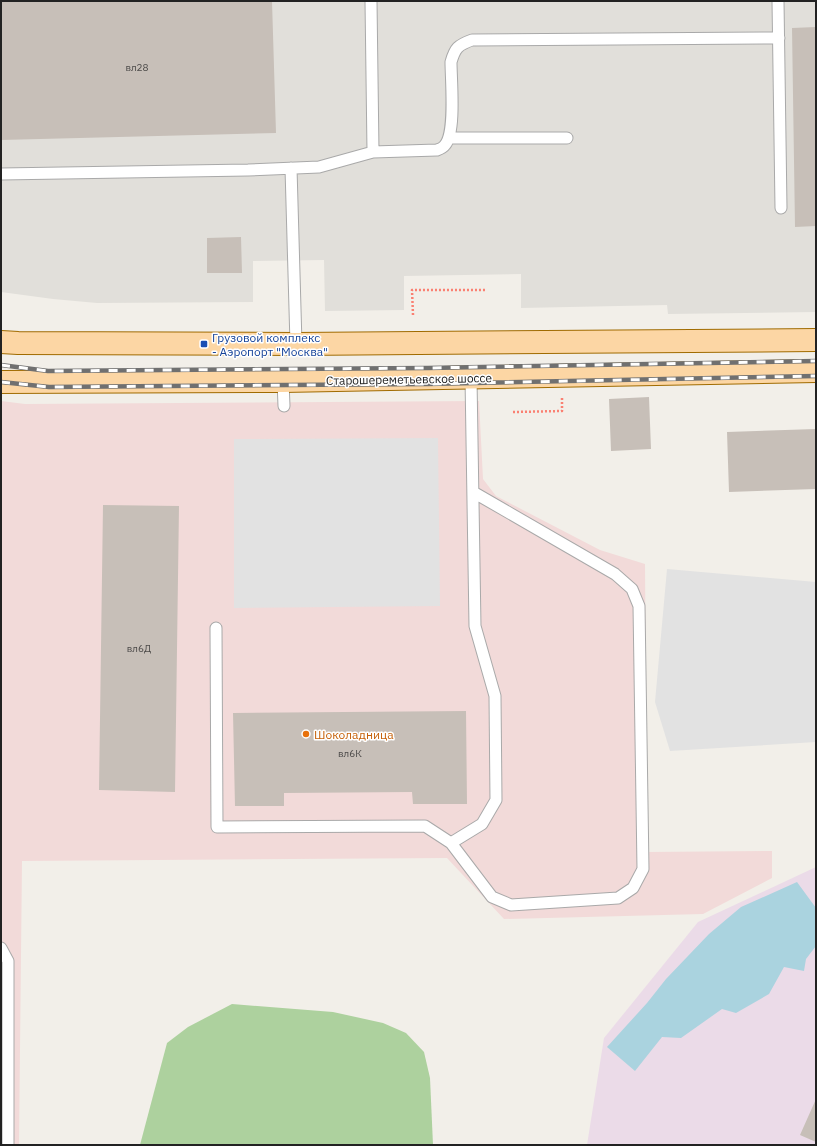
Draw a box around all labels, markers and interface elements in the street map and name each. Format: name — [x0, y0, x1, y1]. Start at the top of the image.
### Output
house number: вл28 — [125, 61, 149, 74]
place label: Грузовой комплекс - Аэропорт "Москва" — [212, 330, 328, 359]
marker: Грузовой комплекс - Аэропорт "Москва" — [199, 339, 209, 349]
street label: Старошереметьевское шоссе — [326, 370, 493, 388]
house number: вл6Д — [127, 642, 151, 655]
place label: Шоколадница — [314, 727, 394, 742]
marker: Шоколадница — [301, 729, 311, 739]
house number: вл6К — [338, 747, 362, 760]

